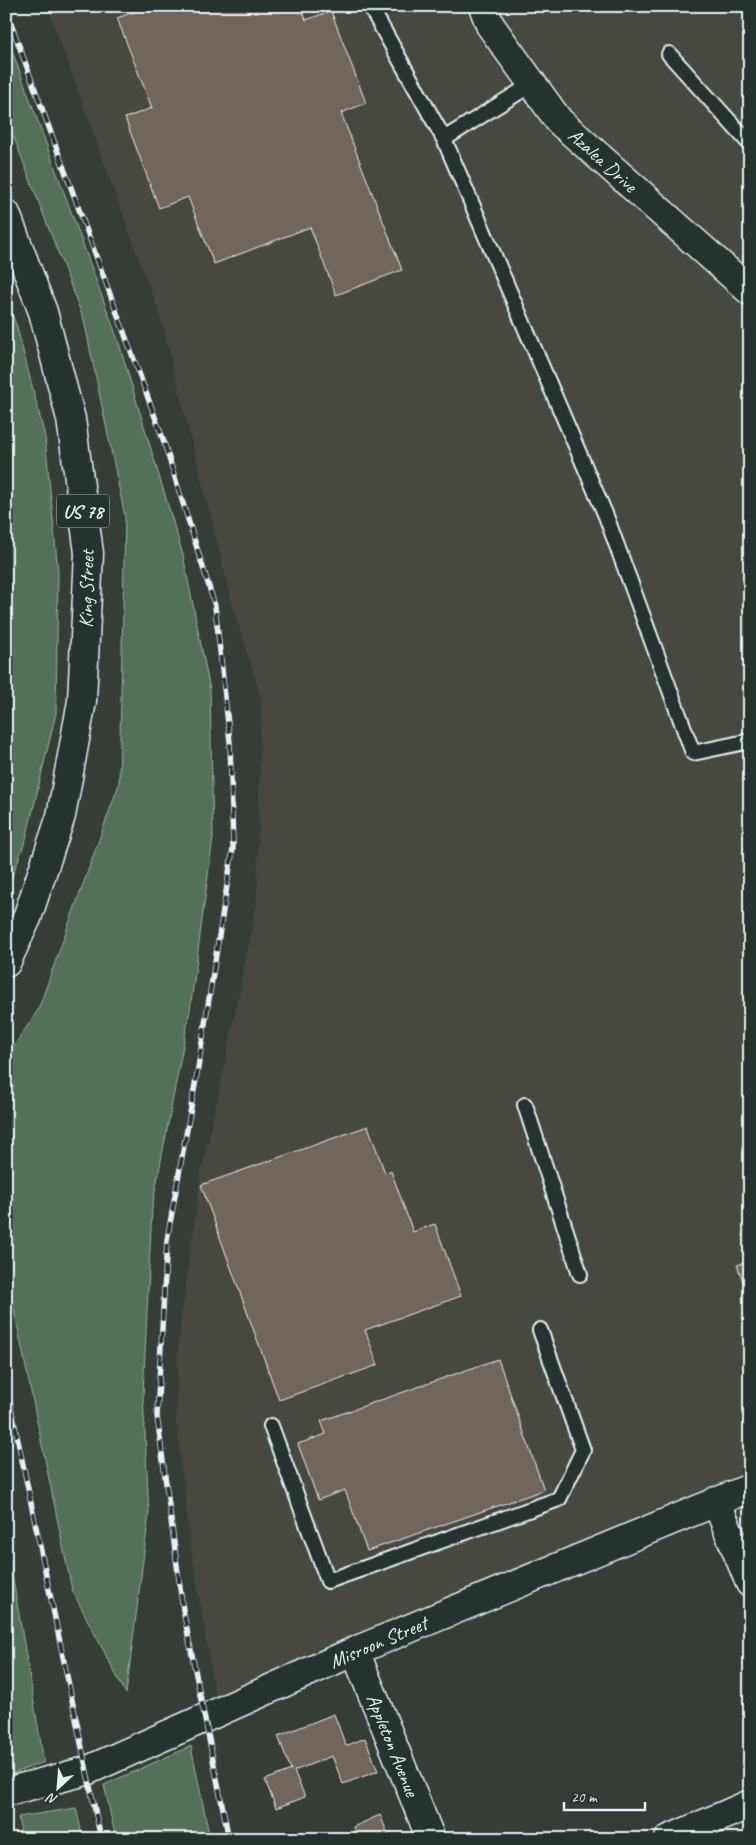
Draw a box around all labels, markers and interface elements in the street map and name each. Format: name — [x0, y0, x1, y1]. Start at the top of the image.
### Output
street label: Azalea Drive — [563, 123, 643, 199]
road number: US 78 — [57, 494, 109, 528]
street label: King Street — [73, 547, 100, 628]
street label: Misroon Street — [325, 1609, 434, 1674]
street label: Appleton Avenue — [361, 1690, 425, 1802]
north arrow — [32, 1762, 82, 1812]
scale bar — [564, 1780, 645, 1812]
text: 20 m — [571, 1788, 598, 1807]
text: N — [43, 1789, 60, 1809]

